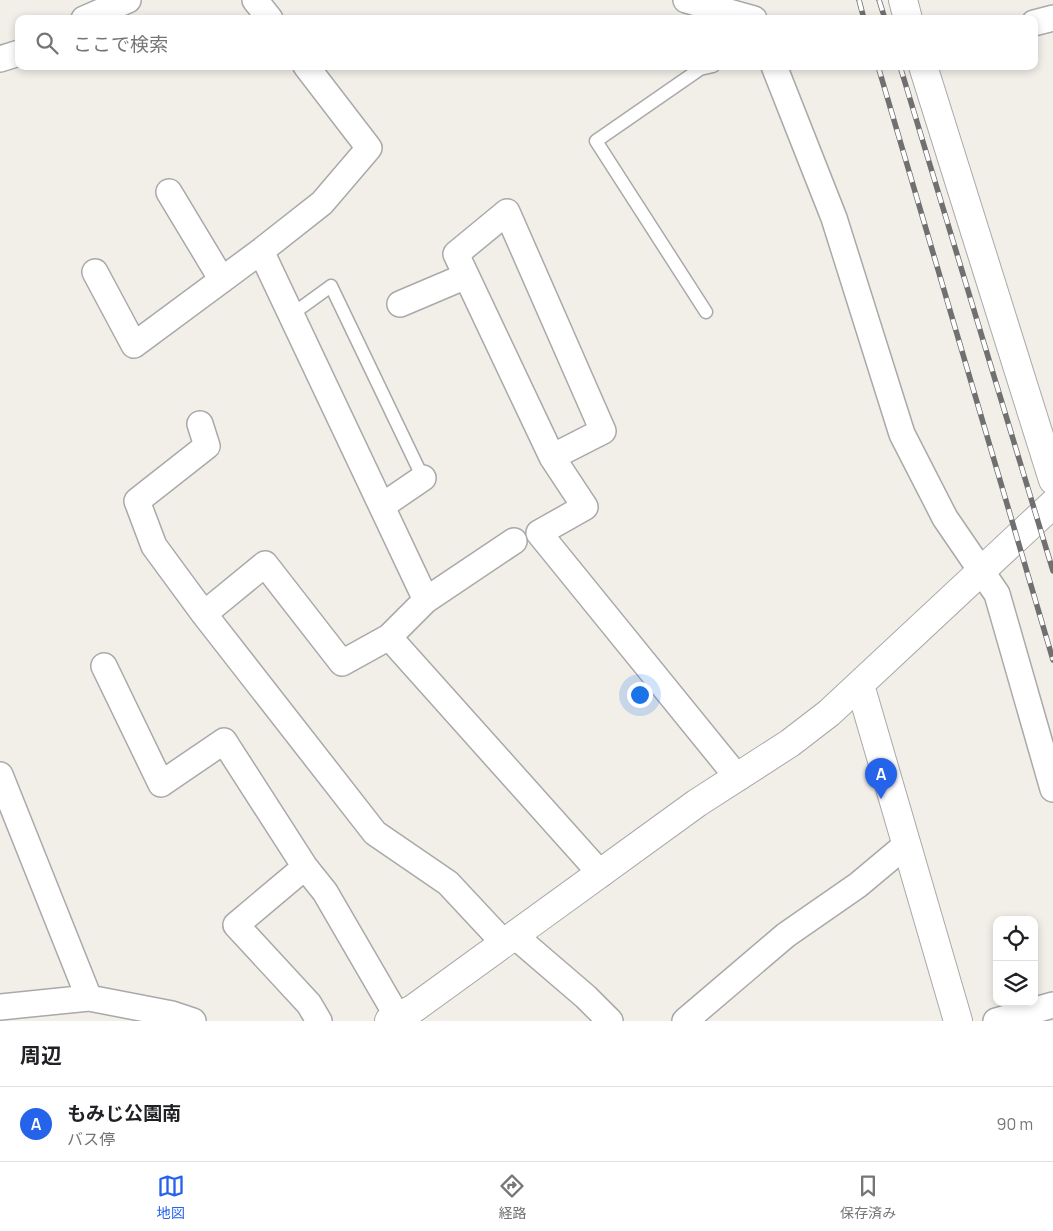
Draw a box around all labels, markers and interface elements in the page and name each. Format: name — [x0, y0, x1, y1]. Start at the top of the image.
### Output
search box — [15, 15, 1038, 70]
icon: search — [33, 29, 61, 57]
text: ここで検索 — [73, 31, 168, 57]
your location — [627, 682, 653, 708]
pin: A — [865, 758, 897, 799]
map controls — [993, 916, 1038, 1006]
button: locate — [993, 916, 1038, 961]
button: layers — [993, 961, 1038, 1006]
text: 周辺 — [20, 1041, 62, 1069]
text: もみじ公園南 — [67, 1100, 181, 1126]
text: A — [31, 1113, 41, 1135]
text: 90 m — [997, 1113, 1033, 1135]
text: バス停 — [67, 1128, 115, 1150]
tab: 地図 — [157, 1172, 185, 1222]
tab: 経路 — [498, 1172, 526, 1222]
tab: 保存済み — [840, 1172, 896, 1222]

